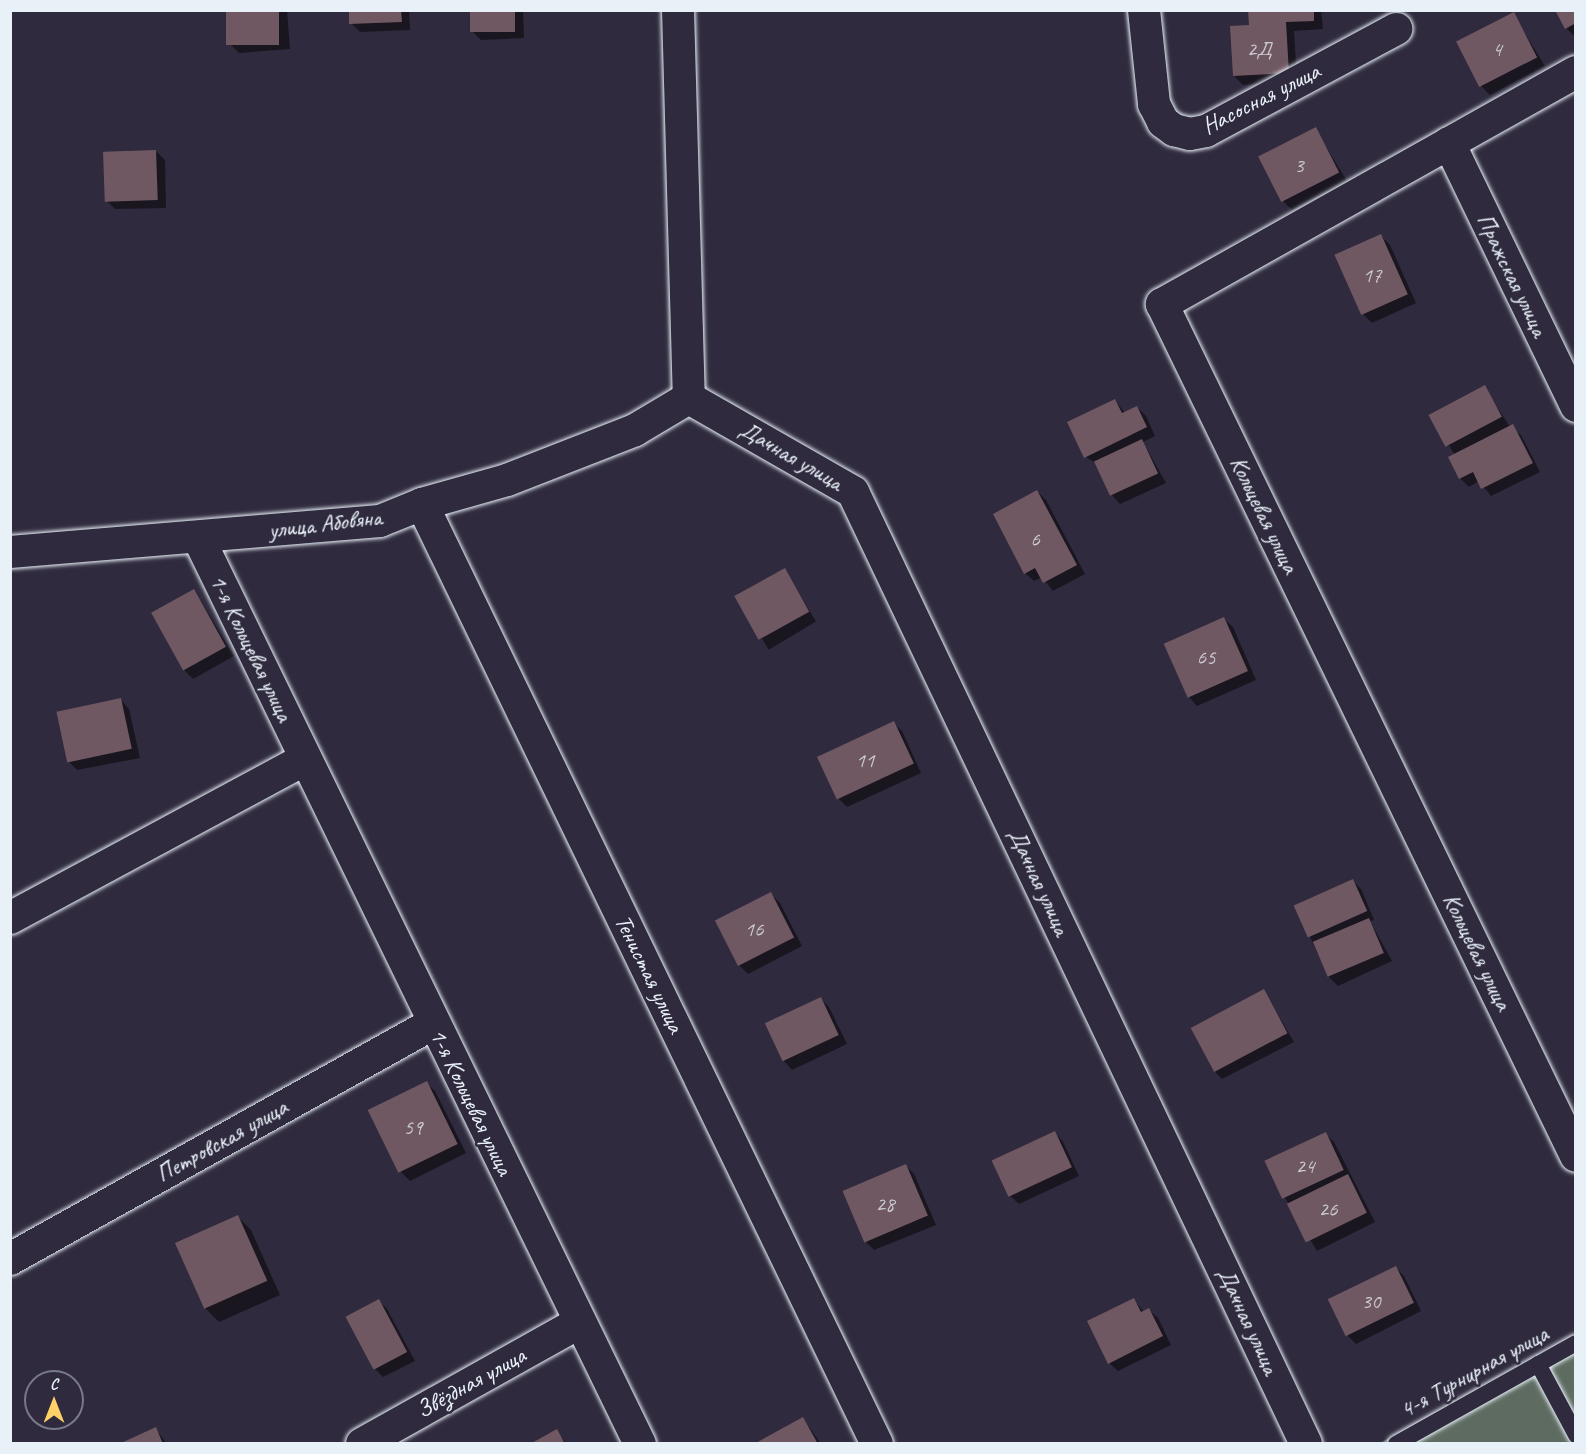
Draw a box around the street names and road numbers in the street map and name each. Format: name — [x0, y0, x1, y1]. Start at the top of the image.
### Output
street label: Насосная улица — [1197, 57, 1325, 141]
street label: Пражская улица — [1470, 209, 1554, 341]
street label: Дачная улица — [734, 415, 848, 497]
street label: Кольцевая улица — [1223, 451, 1305, 579]
street label: улица Абовяна — [267, 503, 383, 545]
street label: 1-я Кольцевая улица — [203, 569, 299, 727]
street label: Дачная улица — [1002, 824, 1076, 940]
street label: Кольцевая улица — [1436, 888, 1518, 1016]
street label: Тенистая улица — [608, 910, 690, 1038]
street label: 1-я Кольцевая улица — [423, 1023, 519, 1181]
street label: Петровская улица — [151, 1093, 293, 1189]
street label: Дачная улица — [1211, 1263, 1285, 1379]
street label: 4-я Турнирная улица — [1393, 1318, 1555, 1426]
street label: Звёздная улица — [411, 1341, 531, 1425]

